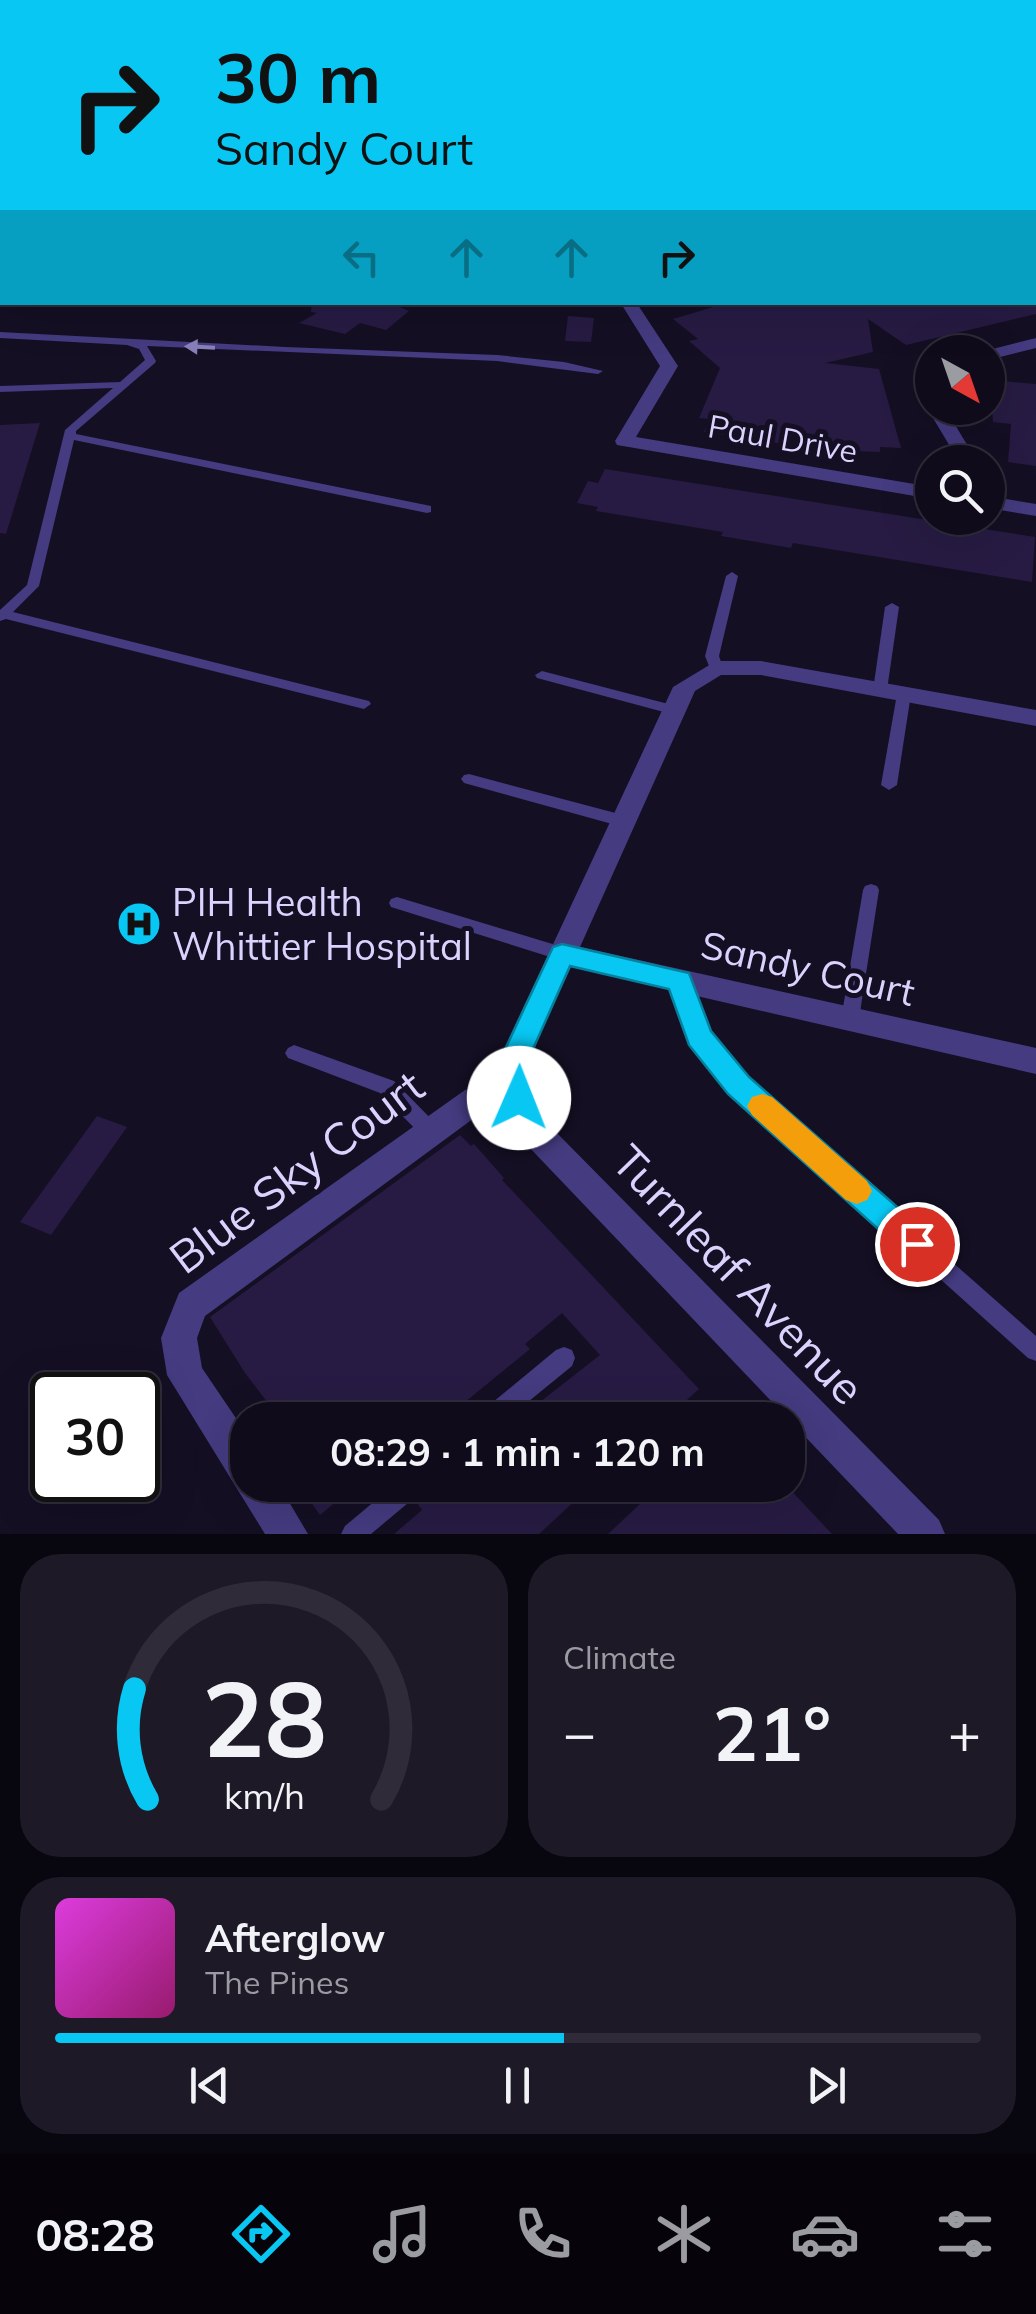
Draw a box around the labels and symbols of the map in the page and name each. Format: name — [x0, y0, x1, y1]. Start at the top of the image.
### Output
north arrow — [915, 335, 1005, 425]
one-way arrow — [184, 339, 215, 355]
street label: Paul Drive — [705, 405, 861, 471]
place label: PIH Health Whittier Hospital — [172, 878, 472, 970]
hospital icon: PIH Health Whittier Hospital — [116, 901, 162, 947]
street label: Sandy Court — [696, 920, 920, 1016]
position arrow — [467, 1046, 571, 1150]
street label: Blue Sky Court — [158, 1057, 434, 1285]
street label: Turnleaf Avenue — [601, 1133, 877, 1415]
pin — [875, 1202, 960, 1287]
speed limit sign: 30 — [30, 1372, 160, 1502]

